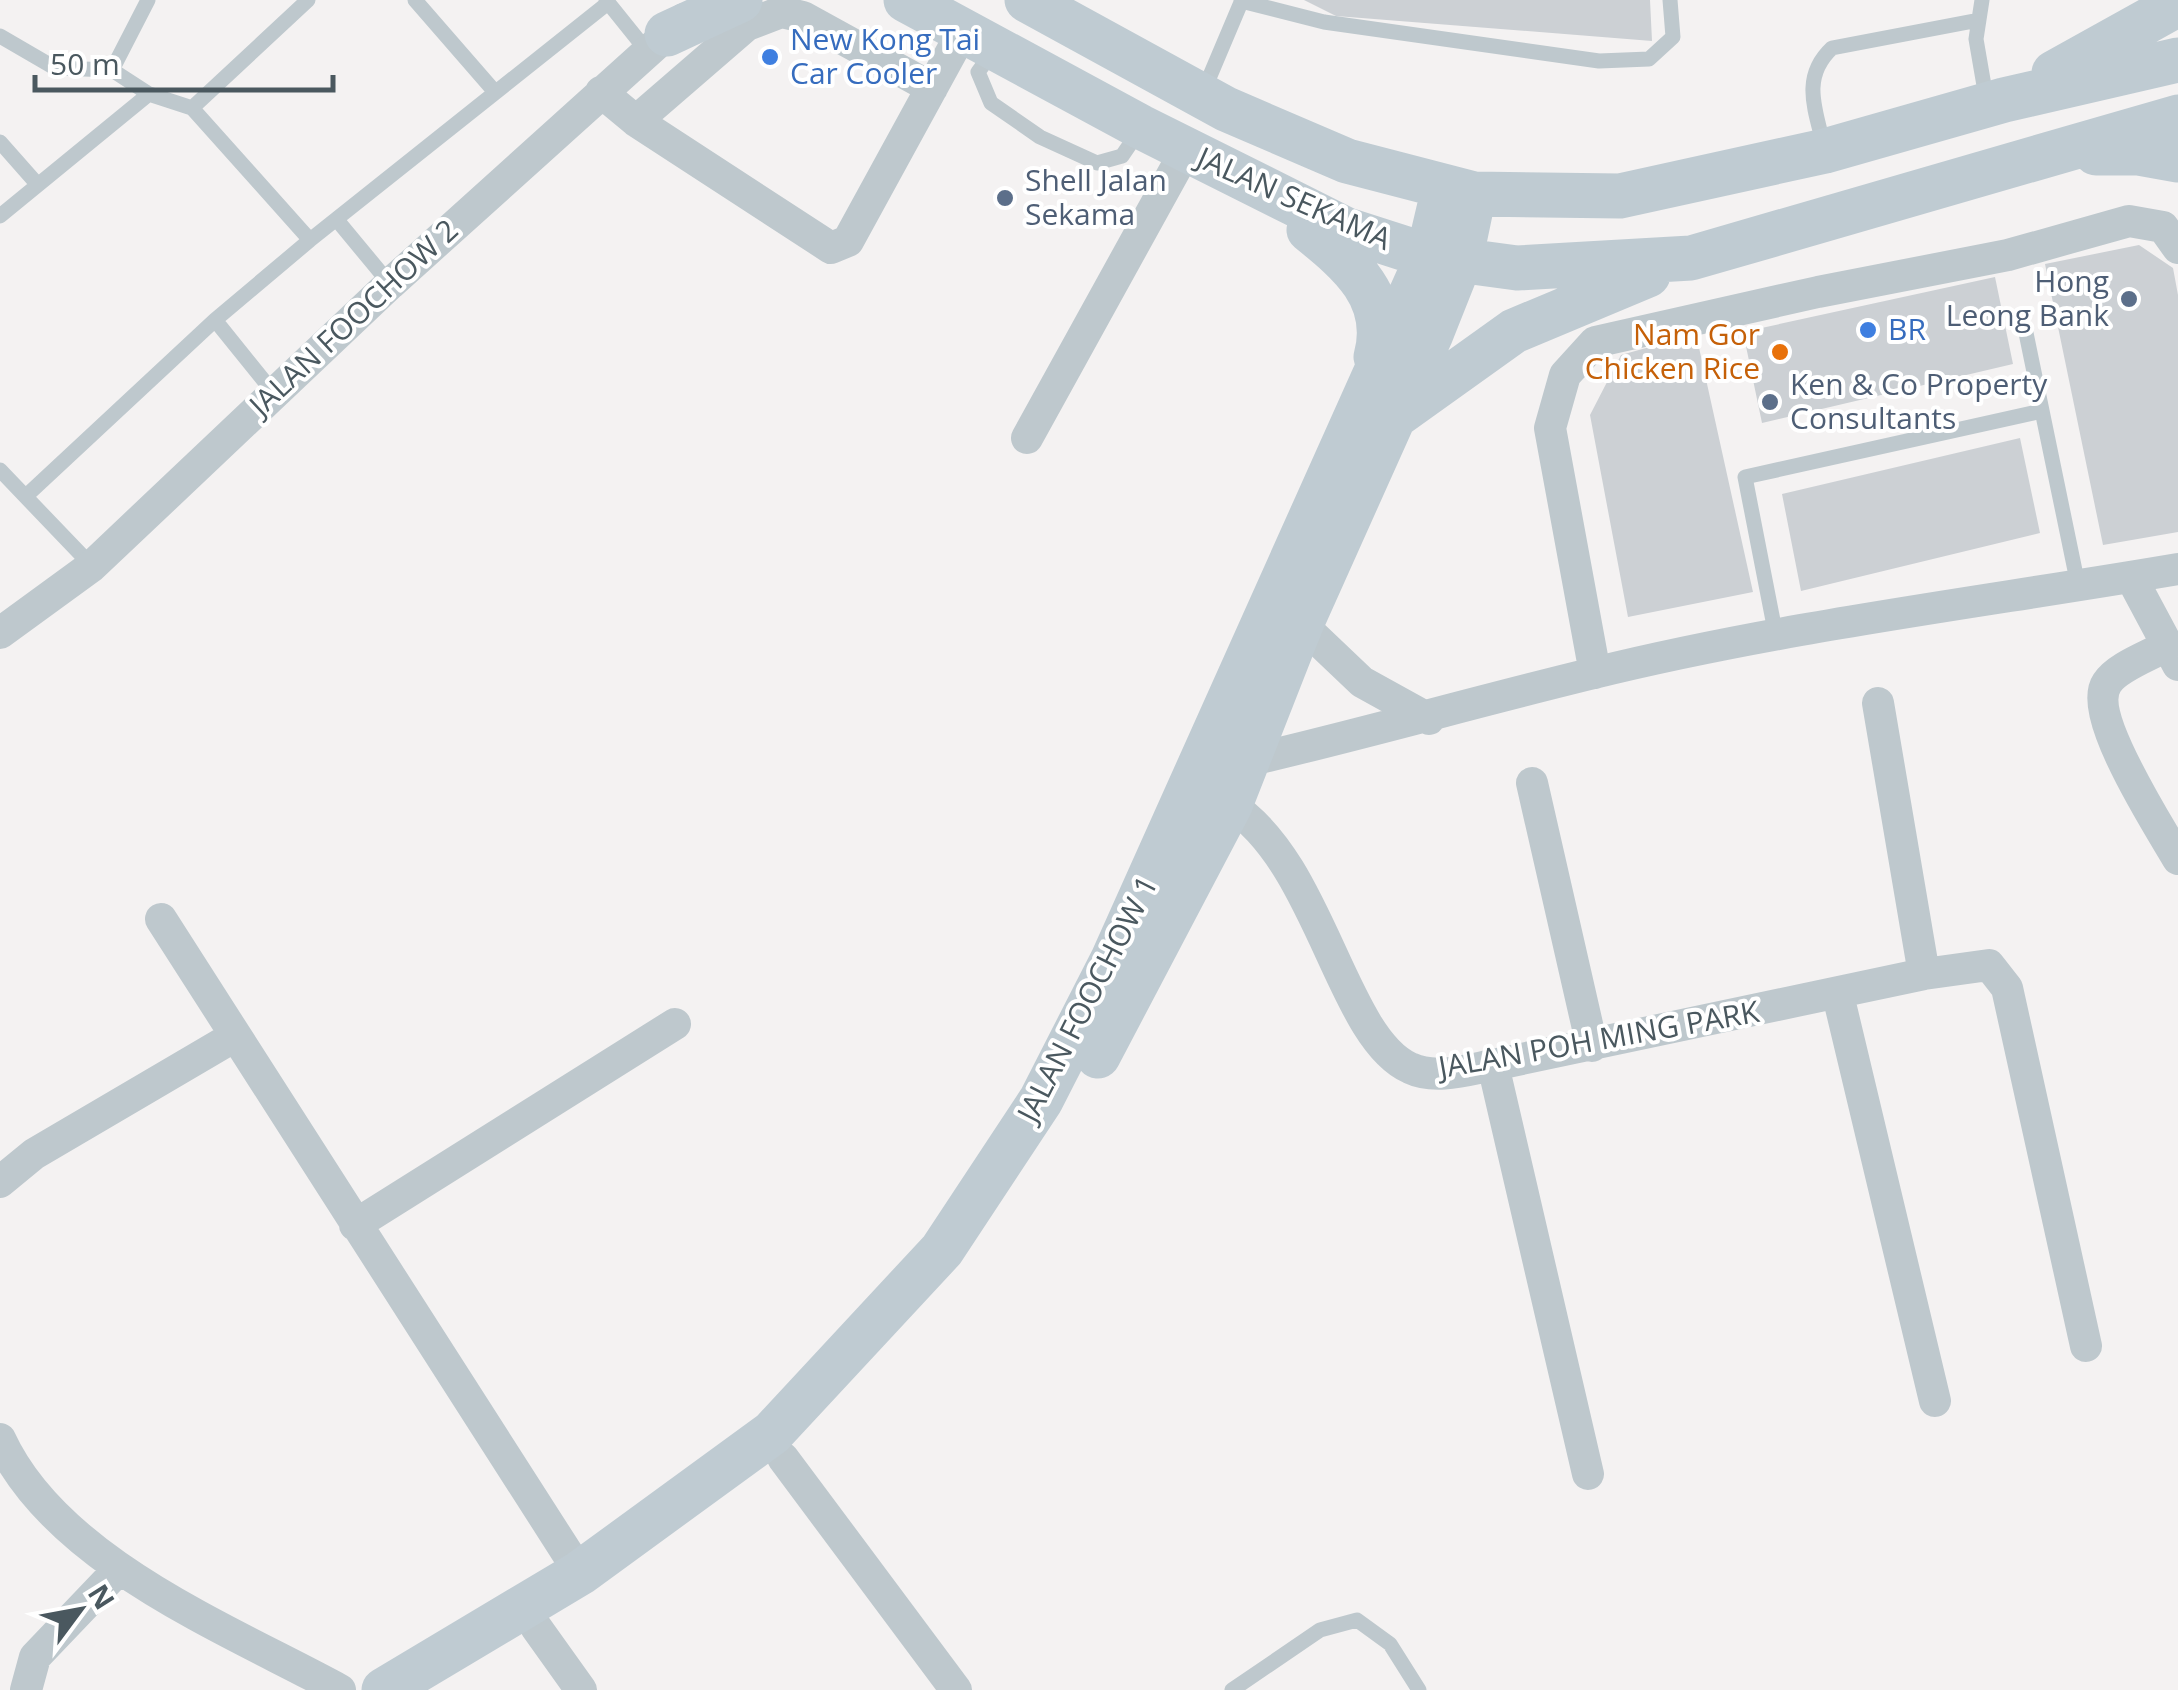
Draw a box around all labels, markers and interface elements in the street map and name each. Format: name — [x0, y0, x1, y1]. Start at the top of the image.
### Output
place label: New Kong Tai Car Cooler — [790, 18, 980, 93]
scale bar — [35, 30, 332, 92]
text: 50 m — [50, 43, 120, 84]
marker: New Kong Tai Car Cooler — [759, 46, 781, 68]
street label: JALAN SEKAMA — [1188, 135, 1398, 259]
place label: Shell Jalan Sekama — [1025, 159, 1167, 234]
marker: Shell Jalan Sekama — [994, 187, 1016, 209]
street label: JALAN FOOCHOW 2 — [238, 209, 466, 426]
place label: Hong Leong Bank — [1946, 260, 2109, 335]
marker: Hong Leong Bank — [2118, 288, 2140, 310]
place label: BR — [1888, 308, 1926, 349]
place label: Nam Gor Chicken Rice — [1585, 313, 1760, 388]
marker: BR — [1857, 319, 1879, 341]
marker: Nam Gor Chicken Rice — [1769, 341, 1791, 363]
place label: Ken & Co Property Consultants — [1790, 363, 2048, 438]
marker: Ken & Co Property Consultants — [1759, 391, 1781, 413]
street label: JALAN FOOCHOW 1 — [1005, 868, 1166, 1131]
street label: JALAN POH MING PARK — [1432, 990, 1763, 1087]
north arrow — [30, 1560, 130, 1660]
text: N — [80, 1577, 124, 1616]

